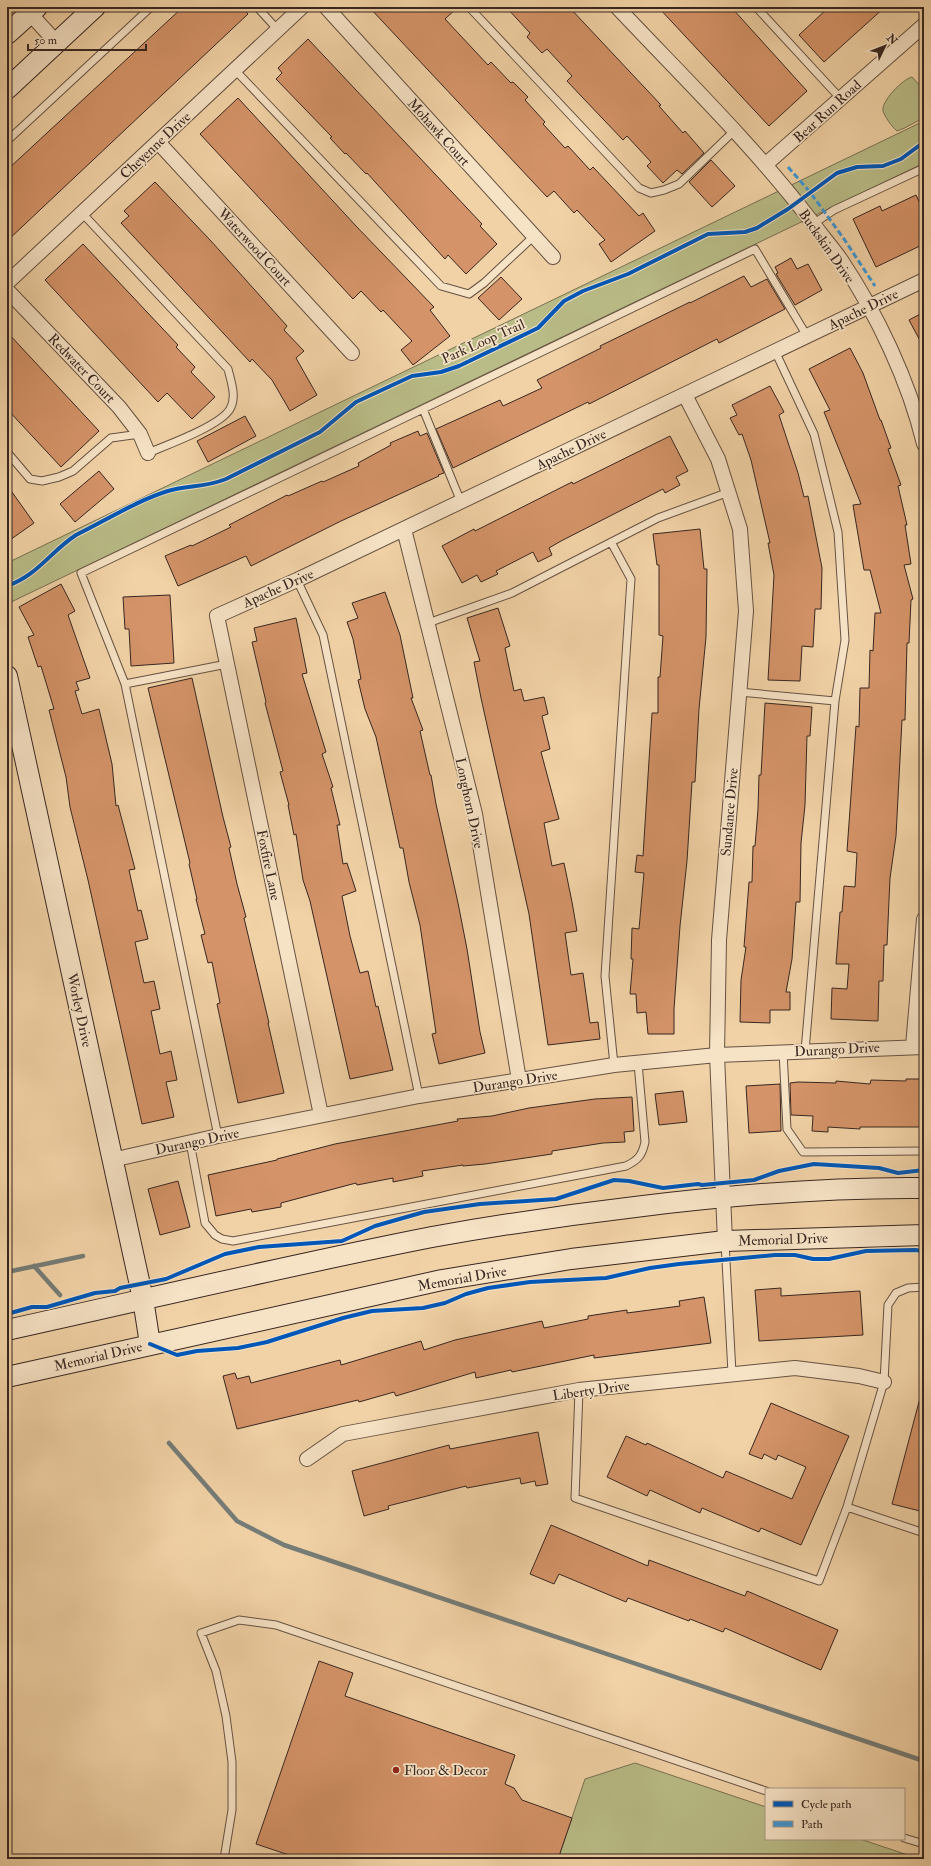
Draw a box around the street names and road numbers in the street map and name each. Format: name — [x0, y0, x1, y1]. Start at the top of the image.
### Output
street label: Bear Run Road — [790, 76, 865, 146]
street label: Mohawk Court — [404, 95, 474, 170]
street label: Cheyenne Drive — [116, 108, 195, 183]
street label: Waterwood Court — [214, 204, 295, 290]
street label: Buckskin Drive — [795, 206, 858, 287]
street label: Apache Drive — [825, 285, 901, 335]
street label: Park Loop Trail — [439, 315, 528, 368]
street label: Redwater Court — [44, 330, 119, 407]
street label: Apache Drive — [533, 425, 609, 475]
street label: Apache Drive — [239, 565, 317, 613]
street label: Longhorn Drive — [452, 756, 487, 850]
street label: Sundance Drive — [717, 767, 742, 857]
street label: Foxfire Lane — [253, 828, 284, 902]
street label: Worley Drive — [62, 970, 96, 1049]
street label: Durango Drive — [794, 1039, 880, 1060]
street label: Durango Drive — [472, 1066, 559, 1097]
street label: Durango Drive — [154, 1124, 241, 1159]
street label: Memorial Drive — [738, 1229, 828, 1250]
street label: Memorial Drive — [416, 1262, 508, 1295]
street label: Memorial Drive — [52, 1338, 144, 1375]
street label: Liberty Drive — [552, 1377, 631, 1405]

